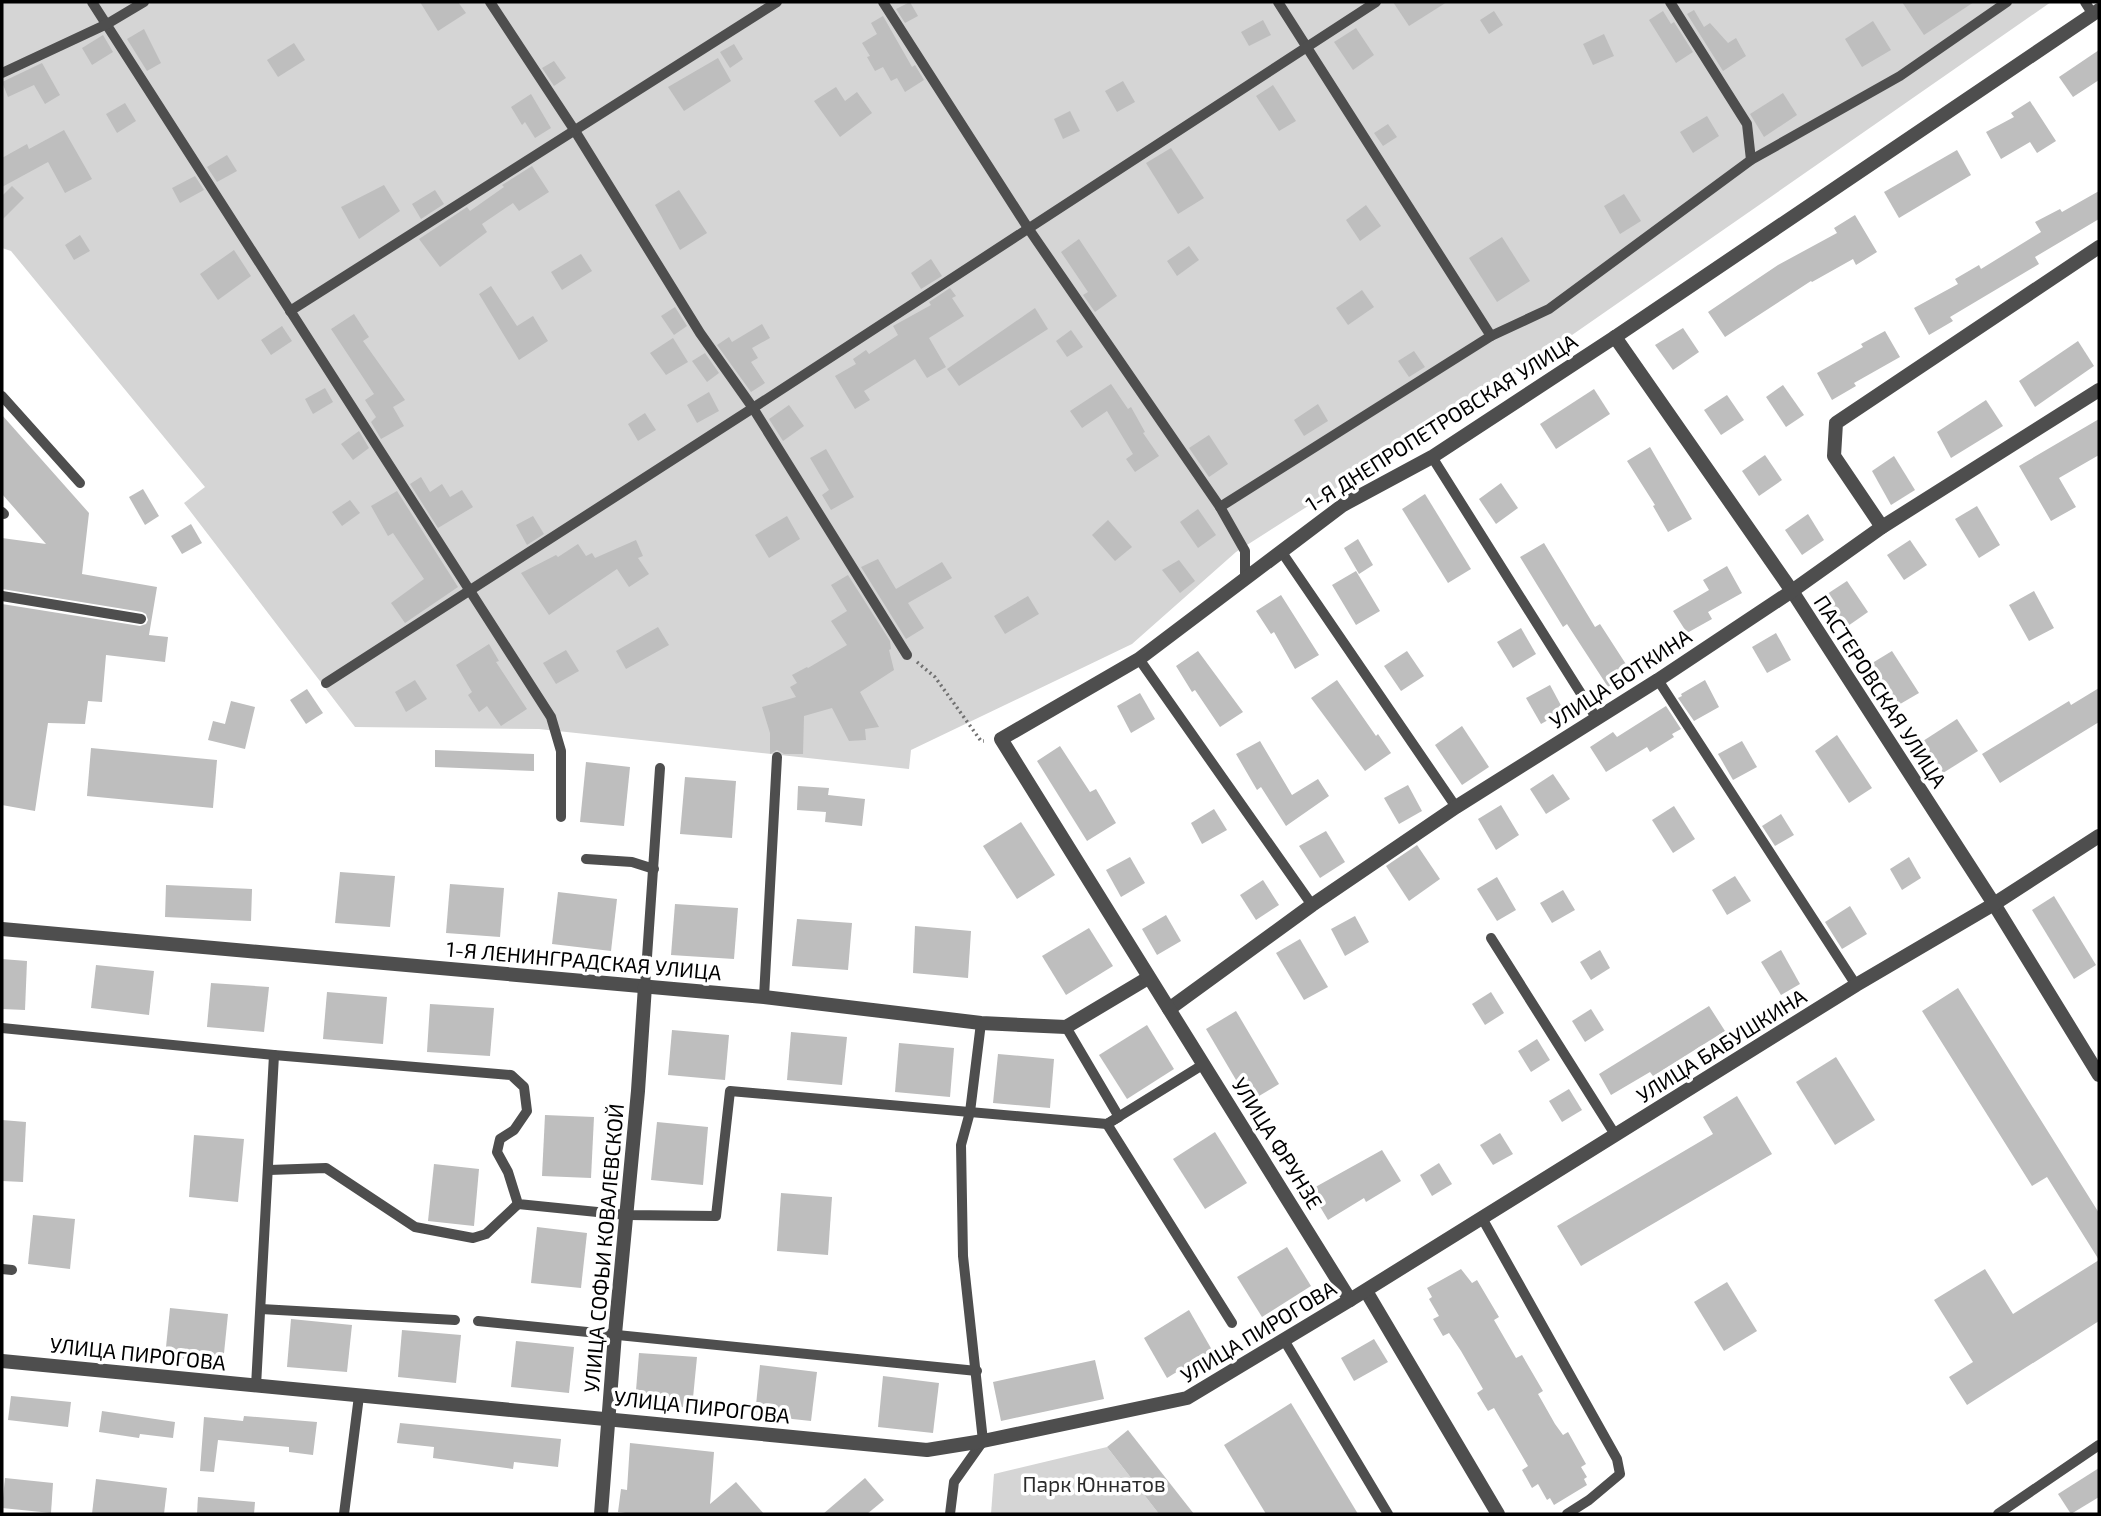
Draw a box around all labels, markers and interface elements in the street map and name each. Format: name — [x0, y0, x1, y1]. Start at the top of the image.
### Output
street label: 1-Я ДНЕПРОПЕТРОВСКАЯ УЛИЦА — [1301, 328, 1581, 516]
street label: ПАСТЕРОВСКАЯ УЛИЦА — [1809, 590, 1953, 792]
street label: УЛИЦА БОТКИНА — [1544, 623, 1696, 733]
street label: 1-Я ЛЕНИНГРАДСКАЯ УЛИЦА — [445, 936, 723, 984]
street label: УЛИЦА БАБУШКИНА — [1632, 983, 1810, 1107]
street label: УЛИЦА ФРУНЗЕ — [1228, 1073, 1328, 1213]
street label: УЛИЦА СОФЬИ КОВАЛЕВСКОЙ — [578, 1102, 628, 1394]
street label: УЛИЦА ПИРОГОВА — [1176, 1275, 1340, 1387]
street label: УЛИЦА ПИРОГОВА — [49, 1331, 227, 1375]
street label: УЛИЦА ПИРОГОВА — [613, 1384, 791, 1428]
park label: Парк Юннатов — [1022, 1471, 1166, 1496]

